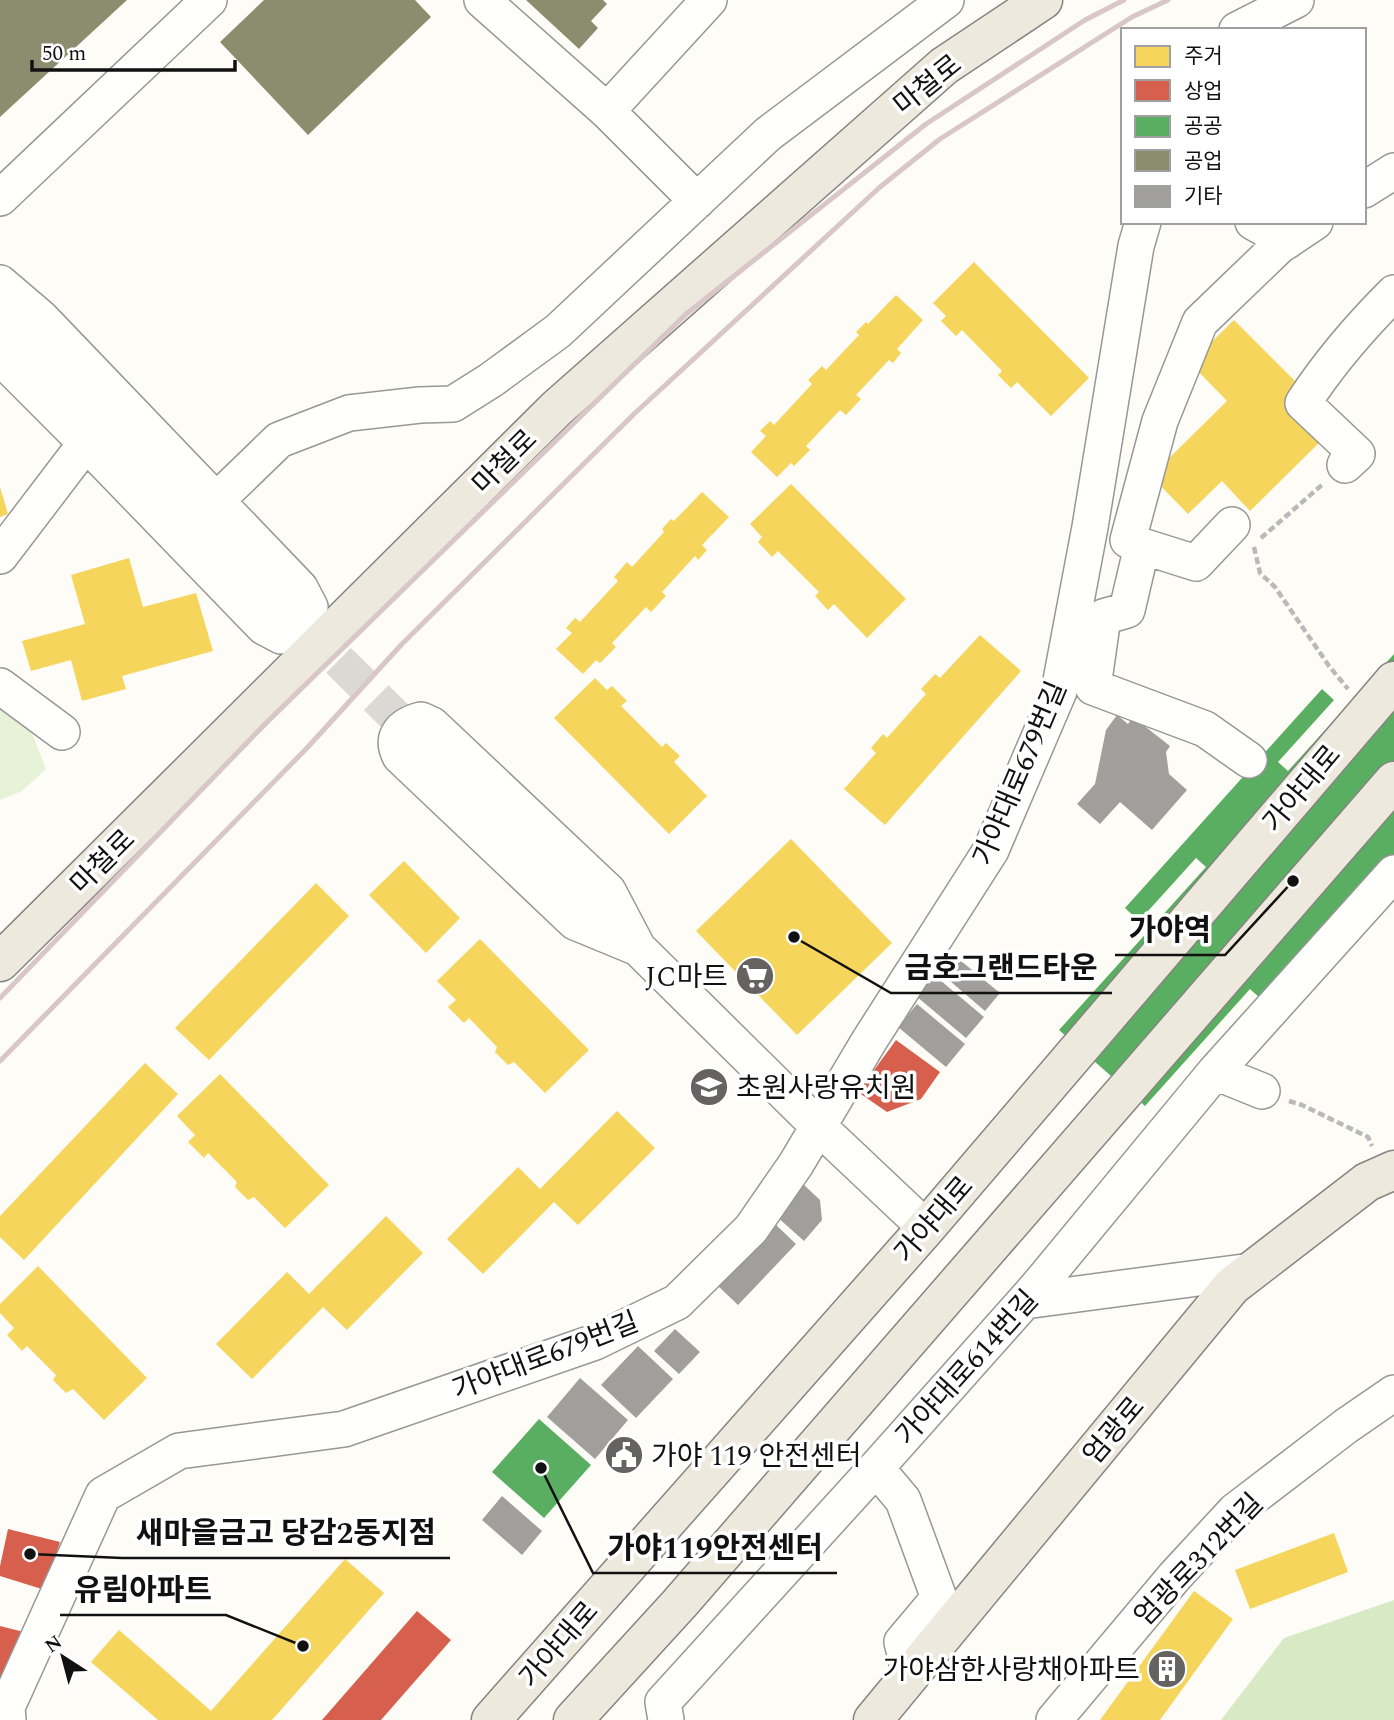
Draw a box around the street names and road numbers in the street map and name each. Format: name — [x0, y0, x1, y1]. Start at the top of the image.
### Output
street label: 마철로 — [884, 44, 972, 126]
street label: 마철로 — [463, 420, 548, 505]
street label: 가야대로679번길 — [962, 675, 1079, 872]
street label: 가야대로 — [1253, 736, 1352, 842]
street label: 마철로 — [61, 820, 146, 905]
street label: 가야대로 — [884, 1167, 984, 1273]
street label: 가야대로614번길 — [885, 1281, 1049, 1455]
street label: 가야대로679번길 — [446, 1301, 645, 1412]
street label: 엄광로 — [1073, 1388, 1155, 1474]
street label: 엄광로312번길 — [1124, 1484, 1274, 1636]
street label: 가야대로 — [509, 1592, 609, 1698]

